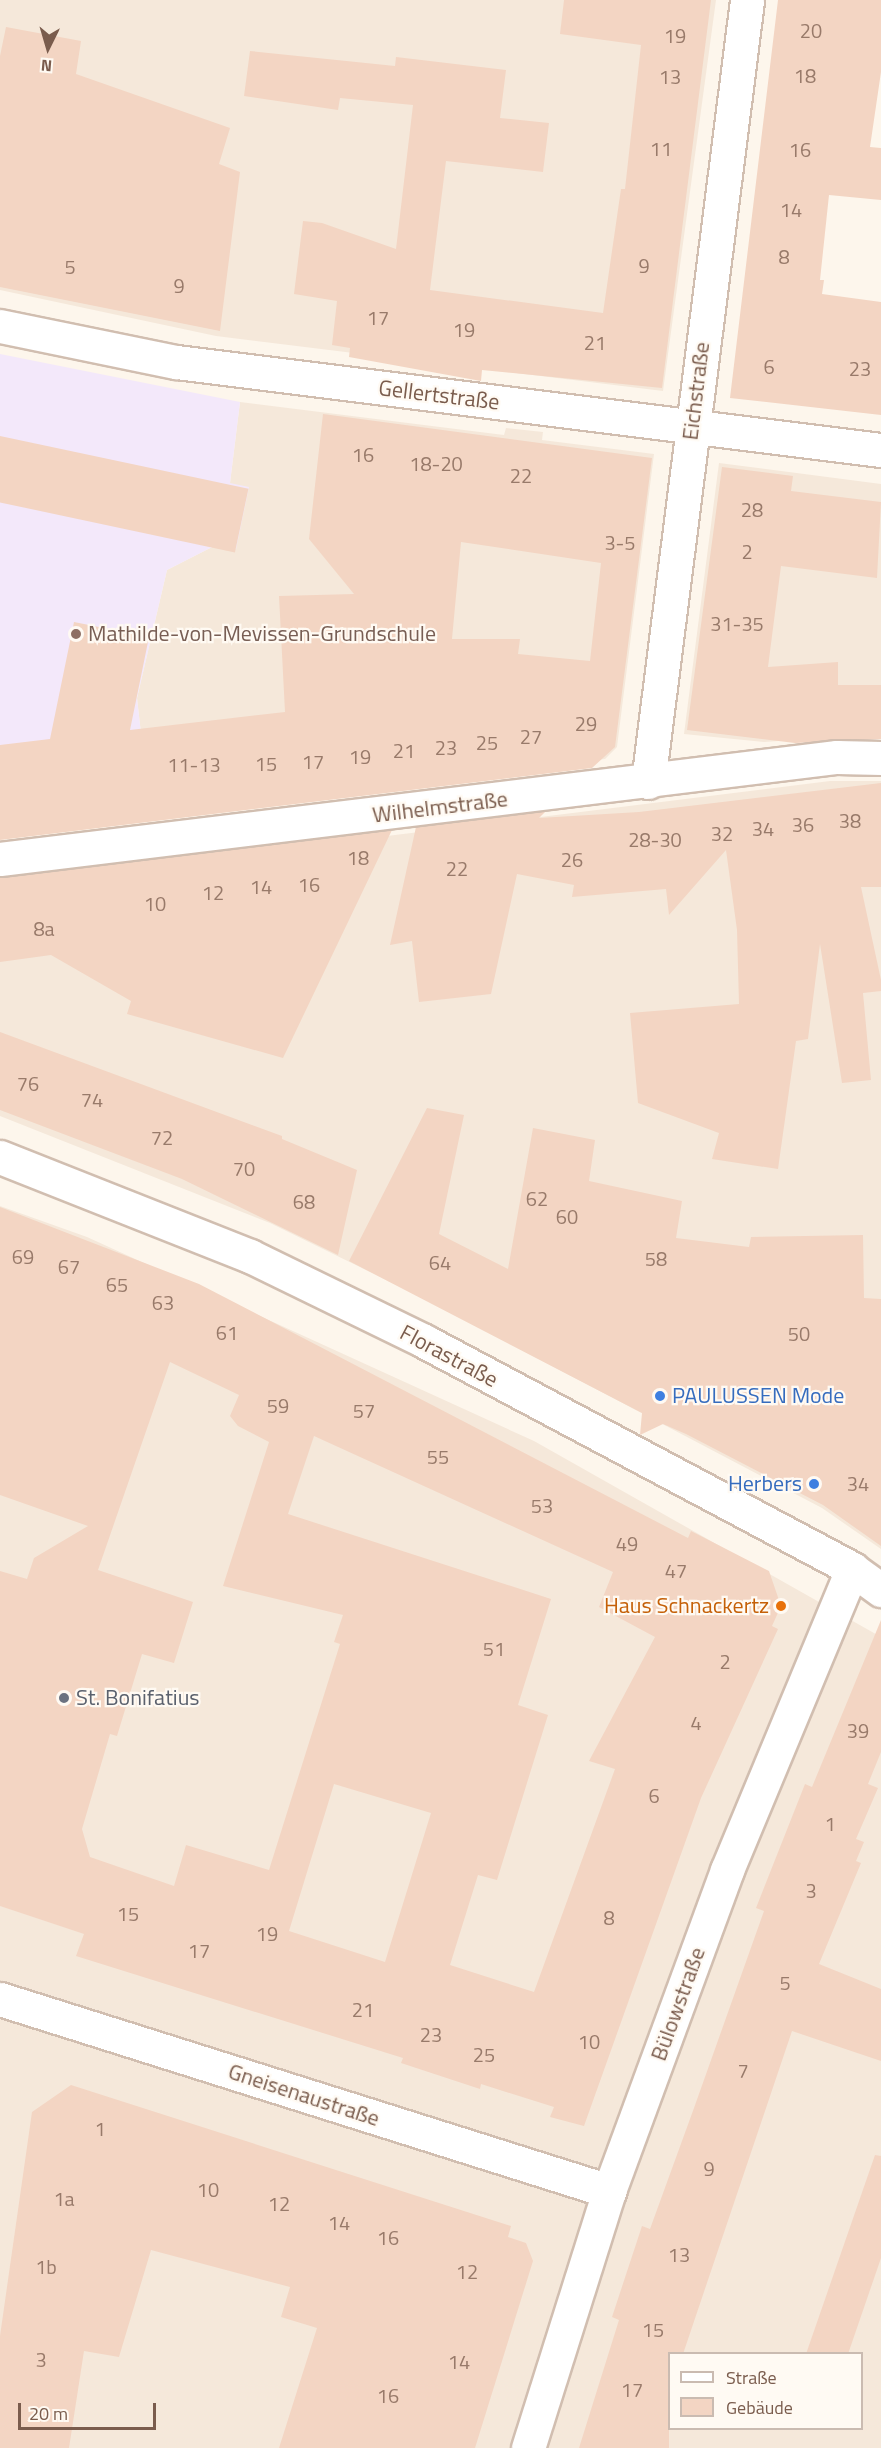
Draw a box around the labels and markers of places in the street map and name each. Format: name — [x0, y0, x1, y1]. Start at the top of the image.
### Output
place label: Mathilde-von-Mevissen-Grundschule — [88, 621, 436, 647]
marker: Mathilde-von-Mevissen-Grundschule — [69, 627, 83, 641]
place label: PAULUSSEN Mode — [672, 1383, 844, 1409]
marker: PAULUSSEN Mode — [653, 1389, 667, 1403]
place label: Herbers — [728, 1471, 802, 1497]
marker: Herbers — [807, 1477, 821, 1491]
place label: Haus Schnackertz — [604, 1593, 769, 1619]
marker: Haus Schnackertz — [774, 1599, 788, 1613]
place label: St. Bonifatius — [76, 1685, 200, 1711]
marker: St. Bonifatius — [57, 1691, 71, 1705]

